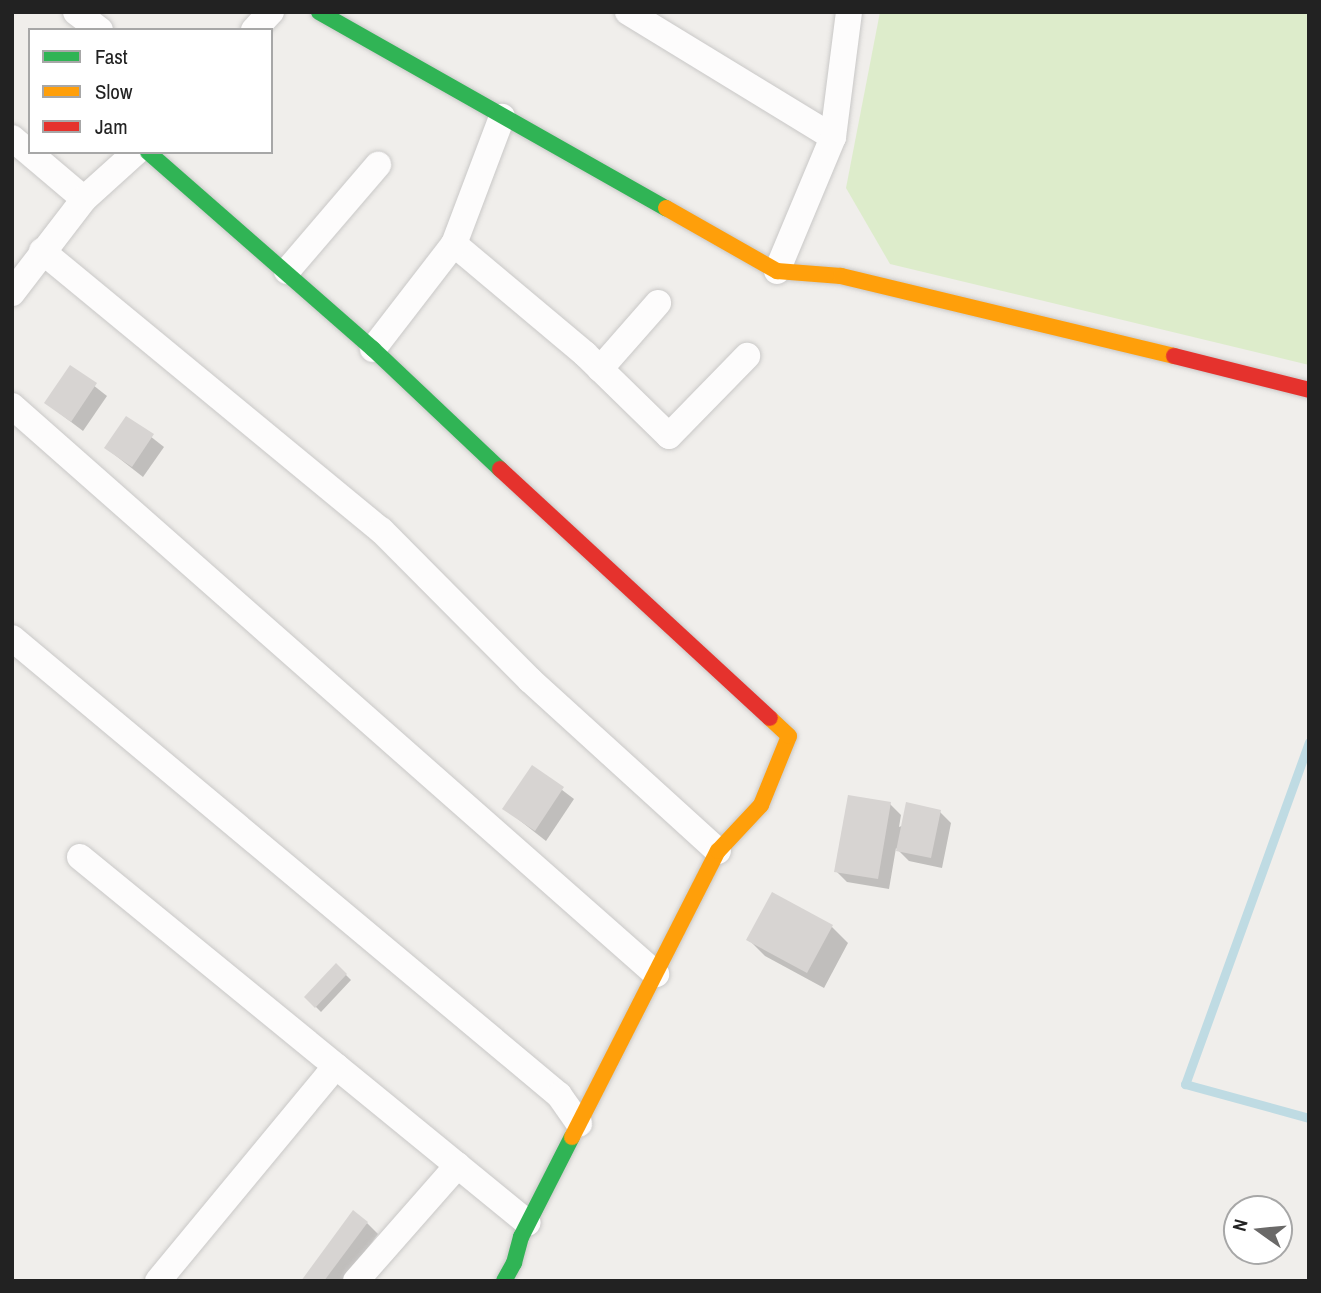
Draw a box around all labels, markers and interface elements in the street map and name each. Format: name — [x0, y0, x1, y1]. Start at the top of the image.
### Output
legend — [28, 28, 273, 154]
text: Fast — [95, 42, 128, 71]
text: Slow — [95, 77, 132, 106]
text: Jam — [95, 112, 128, 141]
north arrow — [1223, 1195, 1293, 1265]
text: N — [1226, 1216, 1254, 1234]

